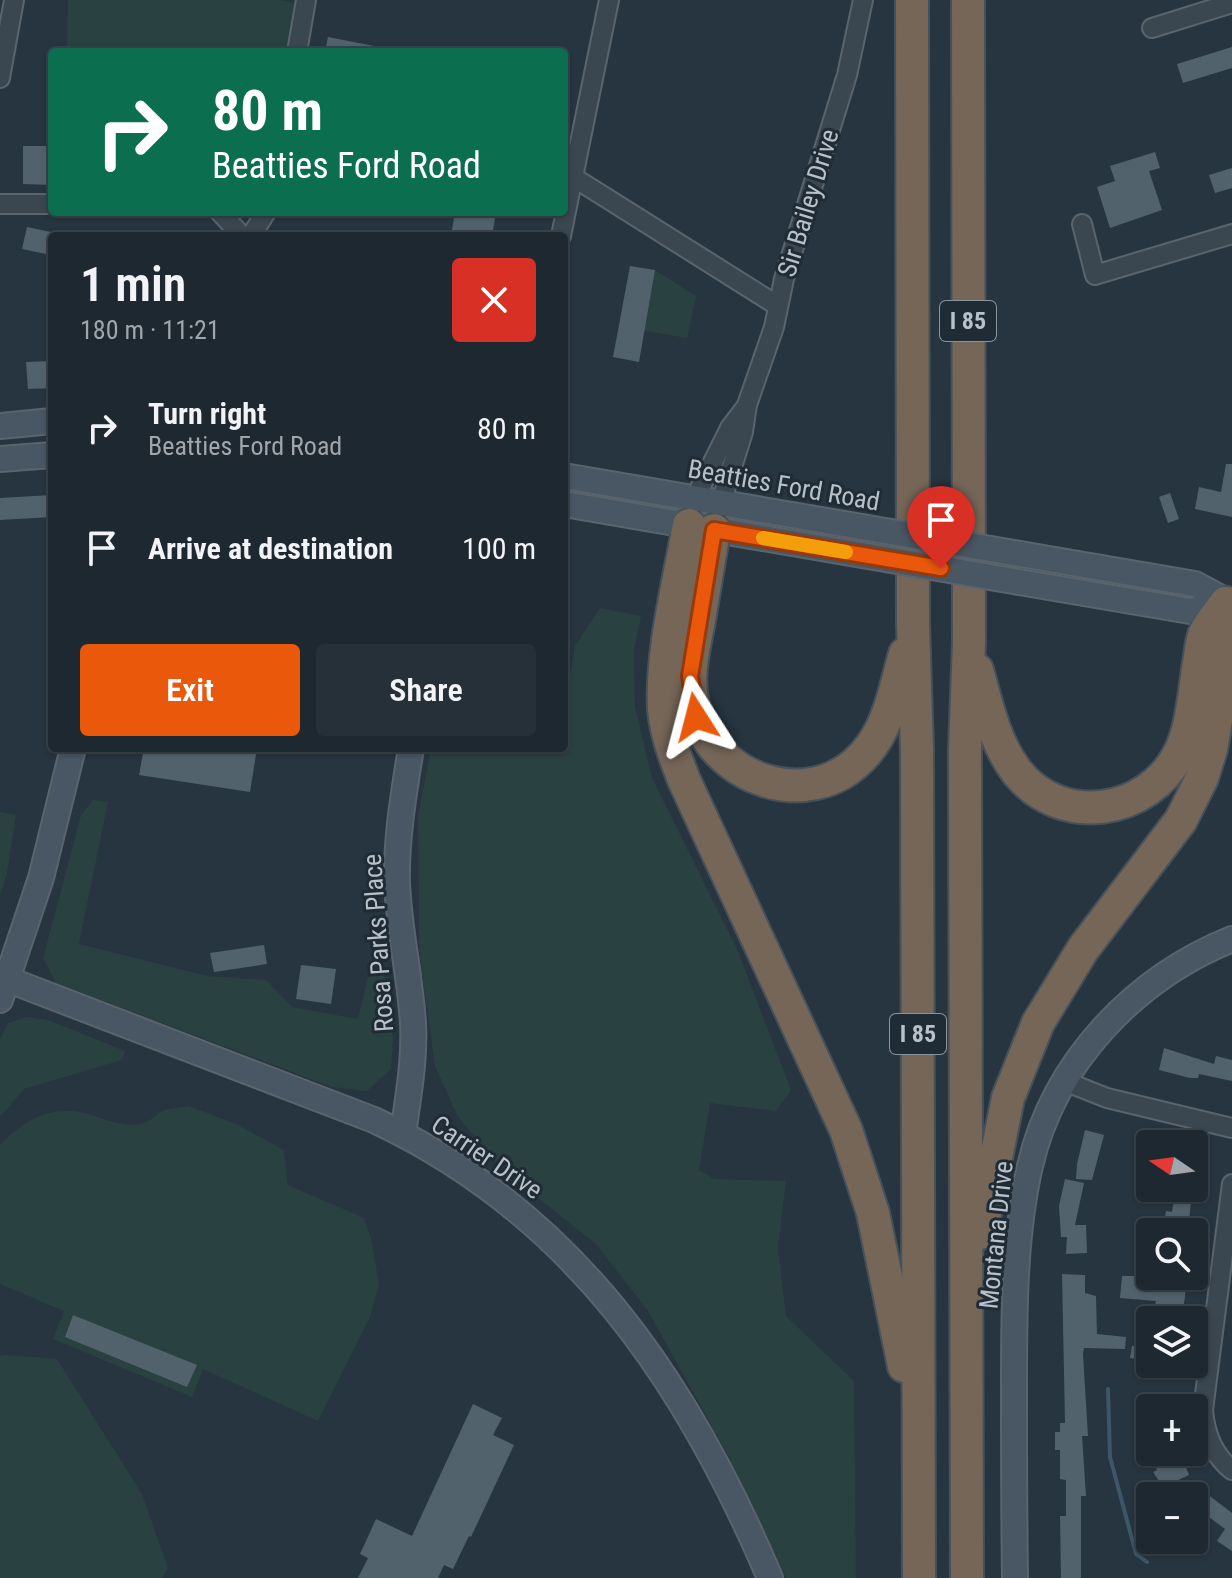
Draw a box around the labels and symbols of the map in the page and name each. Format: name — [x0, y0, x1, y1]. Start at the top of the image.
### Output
street label: Sir Bailey Drive — [771, 126, 845, 280]
road number: I 85 — [940, 301, 996, 341]
street label: Beatties Ford Road — [686, 453, 882, 517]
pin — [907, 486, 975, 568]
position arrow — [654, 675, 738, 759]
street label: Rosa Parks Place — [357, 853, 399, 1033]
road number: I 85 — [890, 1014, 946, 1054]
street label: Carrier Drive — [426, 1109, 548, 1205]
north arrow — [1136, 1130, 1208, 1202]
street label: Montana Drive — [973, 1160, 1019, 1310]

